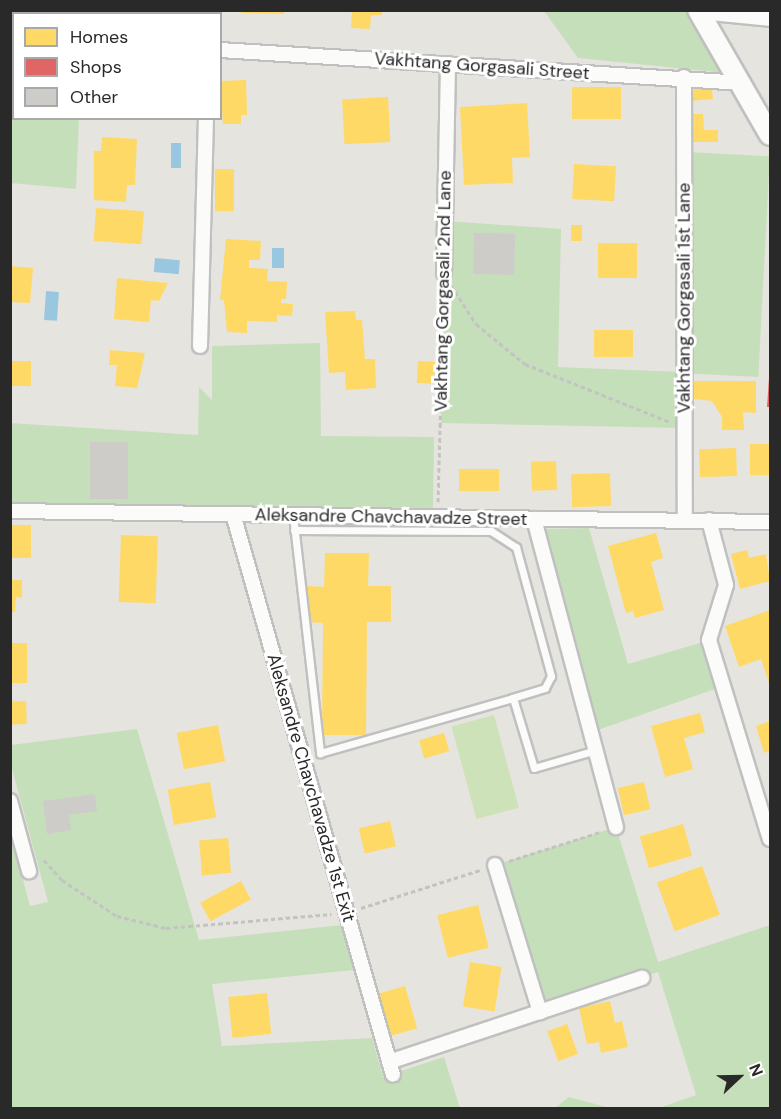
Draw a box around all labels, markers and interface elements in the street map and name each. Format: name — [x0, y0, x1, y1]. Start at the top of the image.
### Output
legend — [12, 12, 222, 120]
text: Homes — [70, 25, 128, 49]
street label: Vakhtang Gorgasali Street — [374, 48, 590, 84]
text: Shops — [70, 55, 122, 79]
text: Other — [70, 85, 118, 109]
street label: Vakhtang Gorgasali 2nd Lane — [430, 170, 456, 412]
street label: Vakhtang Gorgasali 1st Lane — [673, 183, 695, 413]
street label: Aleksandre Chavchavadze Street — [254, 504, 528, 530]
street label: Aleksandre Chavchavadze 1st Exit — [262, 651, 360, 925]
north arrow — [709, 1047, 769, 1107]
text: N — [744, 1061, 768, 1079]

